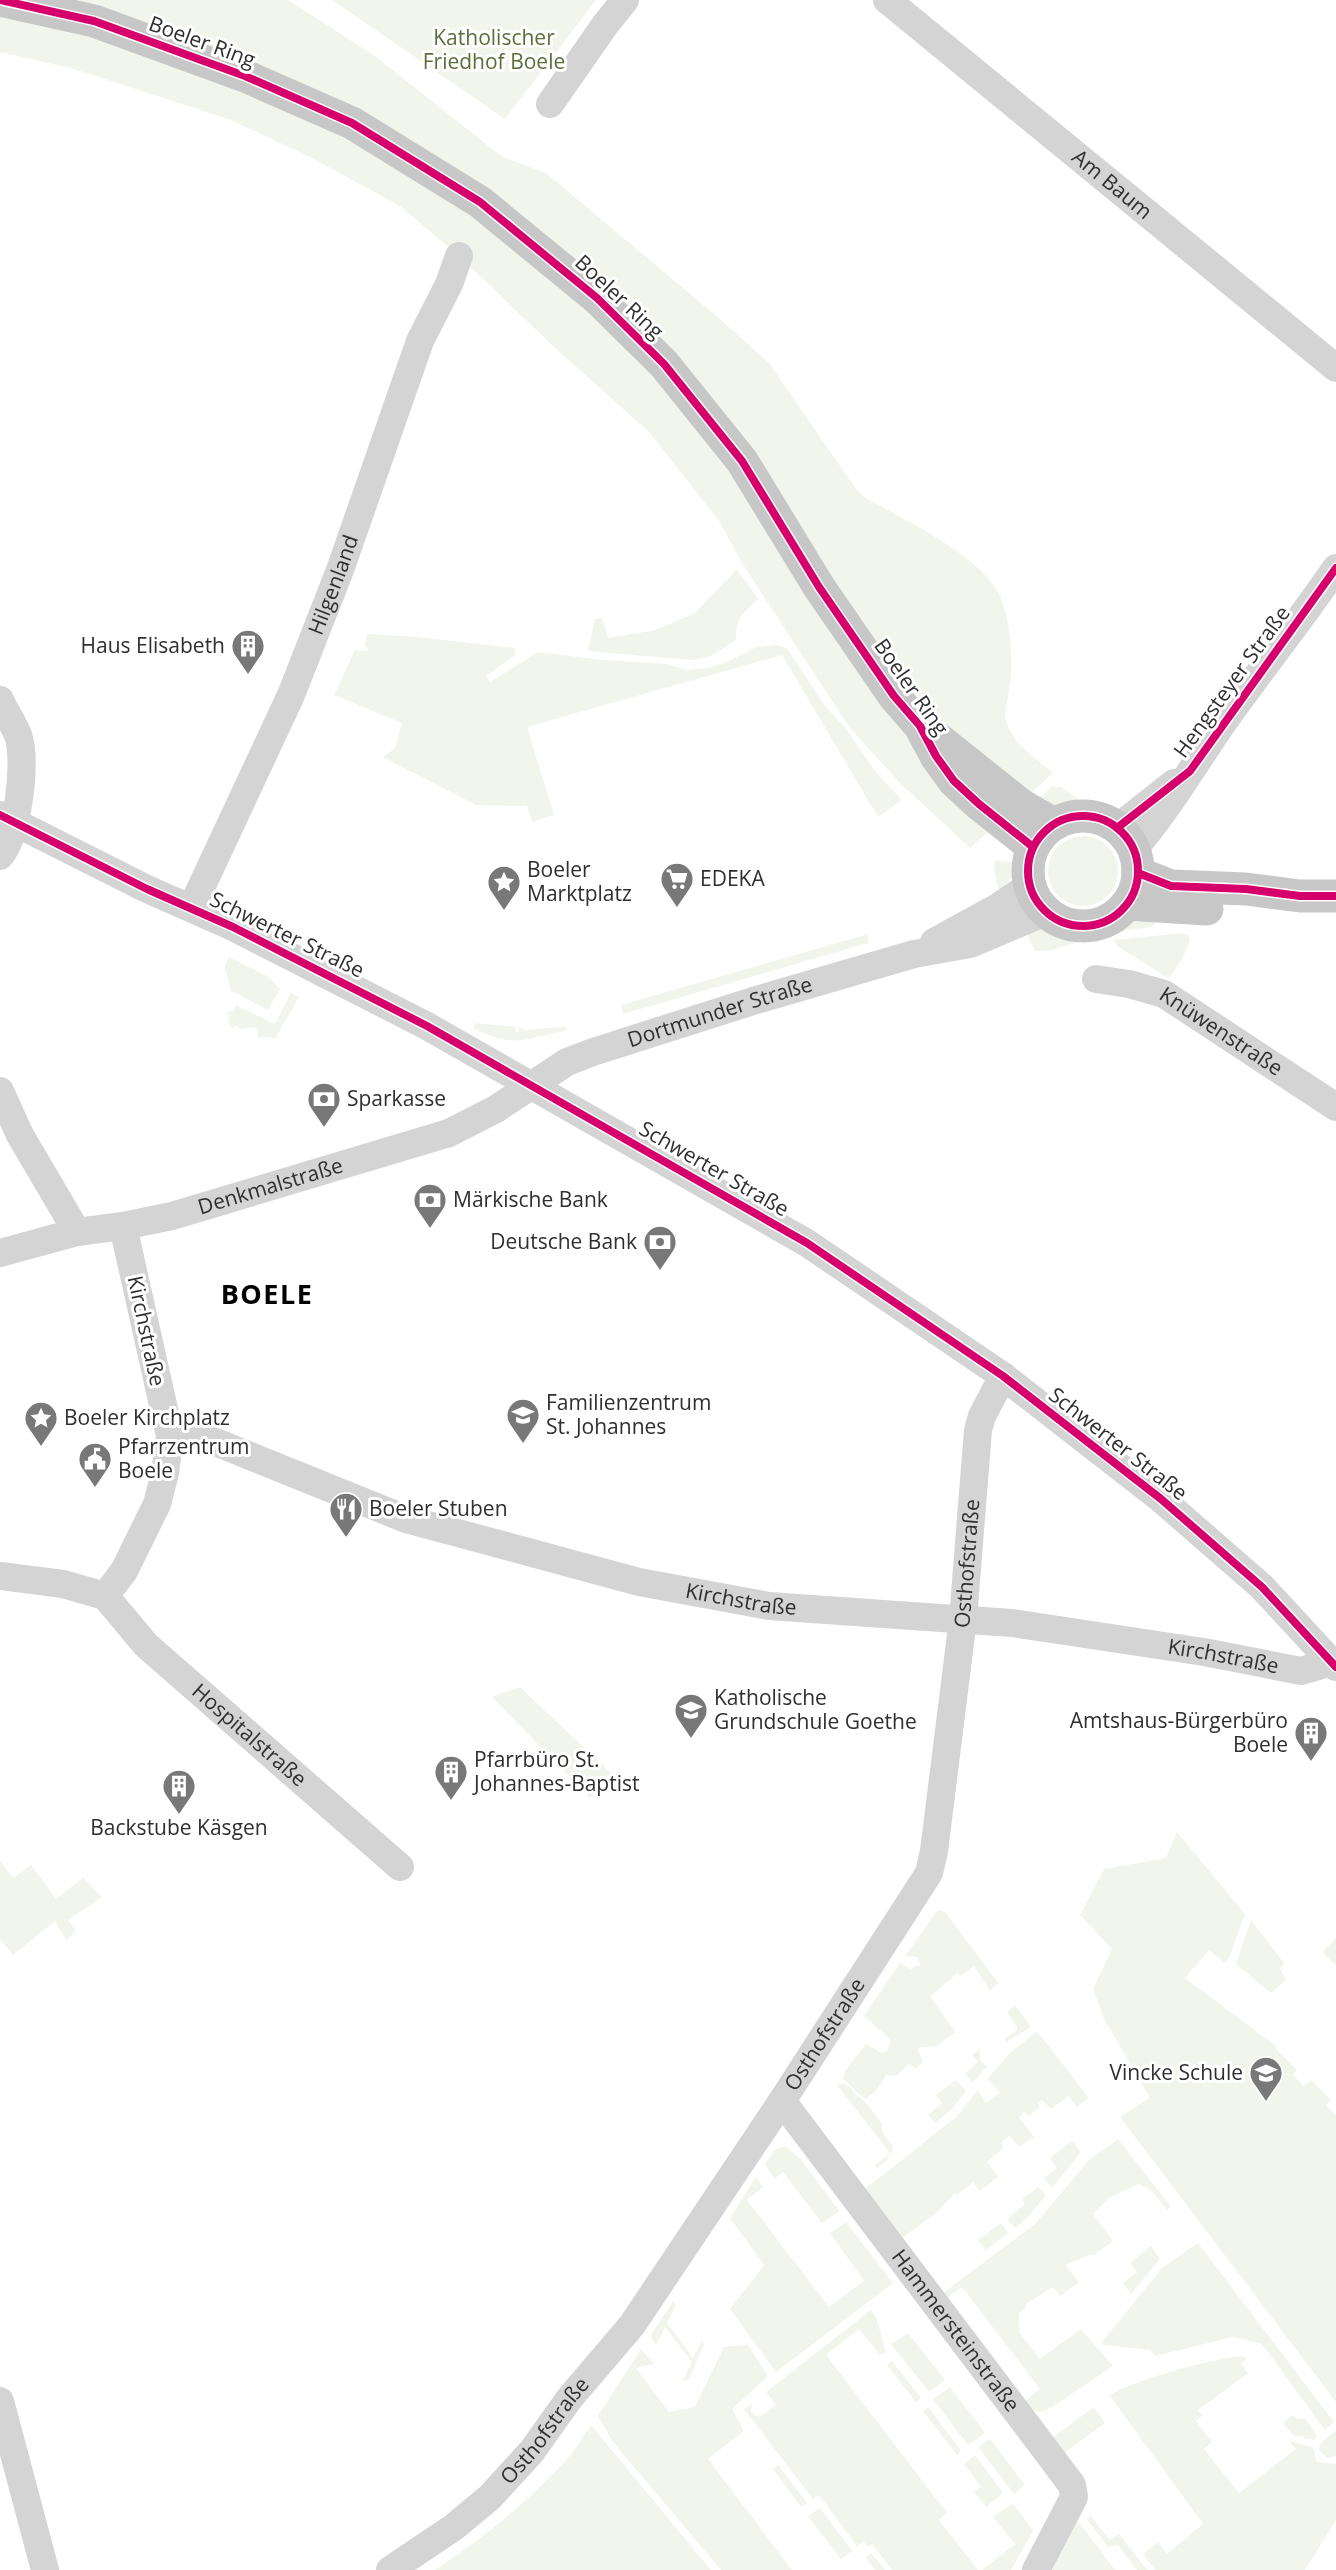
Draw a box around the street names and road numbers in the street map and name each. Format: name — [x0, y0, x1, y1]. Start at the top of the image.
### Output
street label: Boeler Ring — [145, 9, 260, 73]
street label: Am Baum — [1067, 142, 1159, 225]
street label: Boeler Ring — [569, 248, 670, 345]
street label: Hilgenland — [301, 531, 364, 639]
street label: Hengsteyer Straße — [1167, 600, 1296, 763]
street label: Boeler Ring — [868, 633, 955, 740]
street label: Schwerter Straße — [206, 885, 369, 984]
street label: Dortmunder Straße — [624, 970, 815, 1053]
street label: Knüwenstraße — [1154, 980, 1289, 1081]
street label: Schwerter Straße — [635, 1114, 794, 1222]
street label: Denkmalstraße — [194, 1151, 346, 1220]
street label: Kirchstraße — [122, 1273, 172, 1389]
street label: Schwerter Straße — [1044, 1380, 1194, 1506]
street label: Osthofstraße — [947, 1498, 985, 1630]
street label: Kirchstraße — [683, 1576, 798, 1621]
street label: Kirchstraße — [1166, 1632, 1281, 1679]
street label: Hospitalstraße — [187, 1677, 313, 1792]
street label: Osthofstraße — [777, 1972, 871, 2096]
street label: Hammersteinstraße — [886, 2243, 1027, 2417]
street label: Osthofstraße — [493, 2371, 595, 2490]

